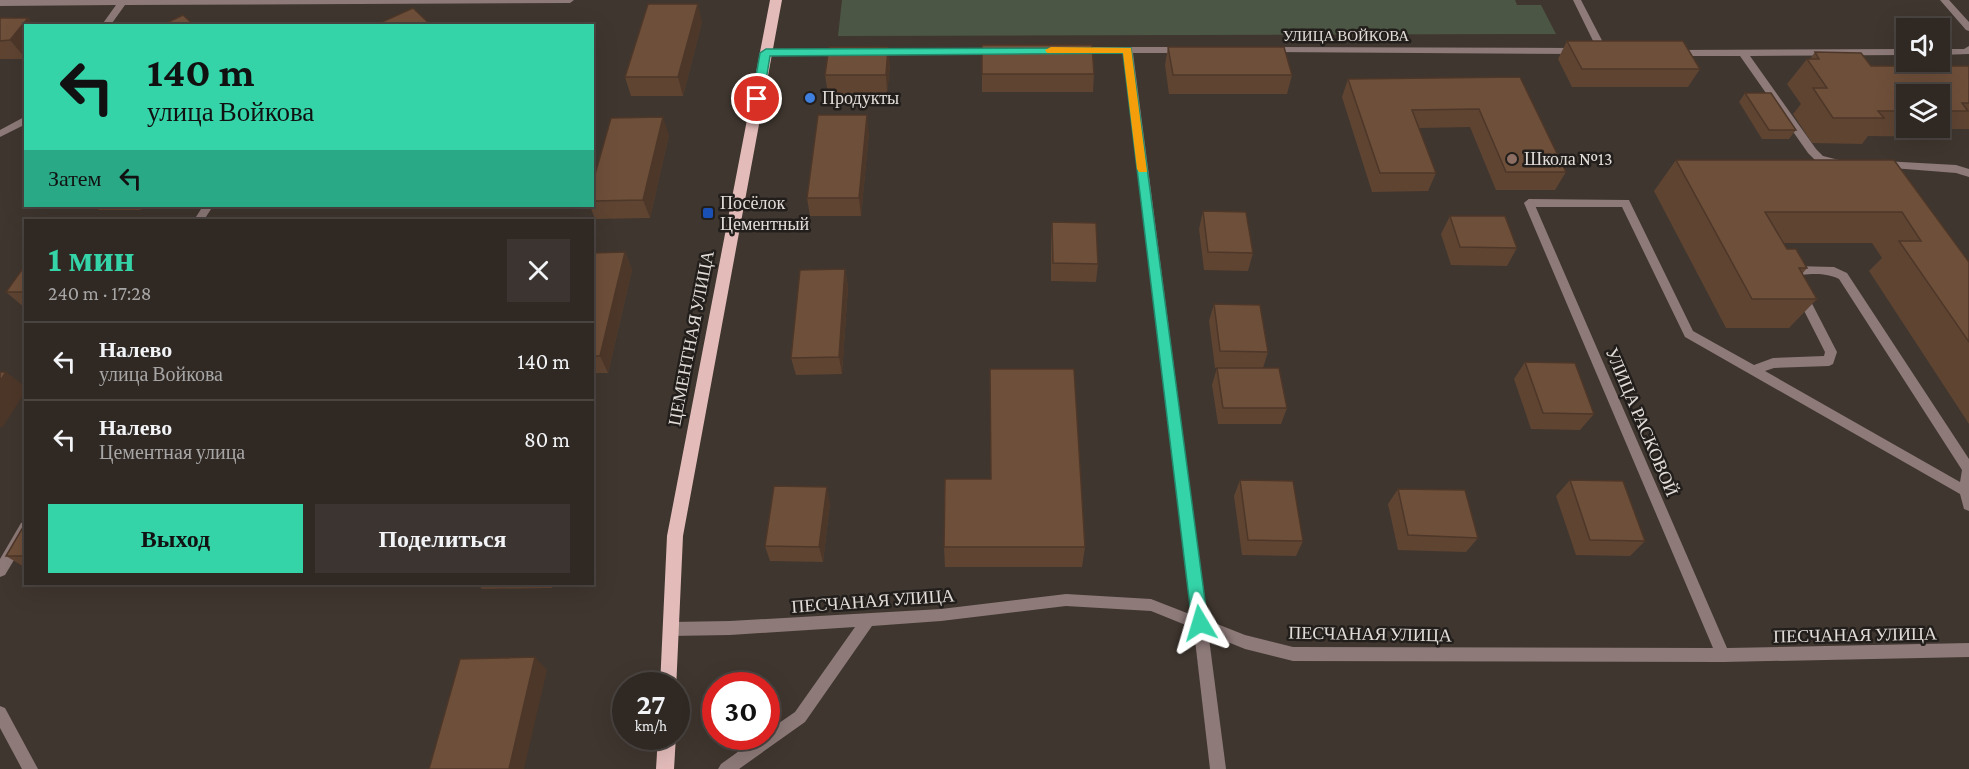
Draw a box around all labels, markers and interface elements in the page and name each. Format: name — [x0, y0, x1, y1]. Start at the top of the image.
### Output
map controls — [1896, 18, 1950, 138]
button: sound — [1896, 18, 1950, 72]
street label: УЛИЦА ВОЙКОВА — [1283, 28, 1409, 44]
icon: left — [48, 48, 126, 126]
text: 140 m — [147, 48, 255, 95]
pin — [731, 73, 782, 124]
icon: arrive — [740, 82, 773, 115]
button: layers — [1896, 84, 1950, 138]
place label: Продукты — [822, 88, 899, 108]
marker: Продукты — [803, 91, 817, 105]
text: улица Войкова — [147, 97, 314, 127]
place label: Школа №13 — [1524, 149, 1613, 169]
marker: Школа №13 — [1505, 152, 1519, 166]
icon: left — [114, 162, 147, 195]
text: Затем — [48, 166, 102, 191]
place label: Посёлок Цементный — [720, 193, 810, 234]
marker: Посёлок Цементный — [701, 206, 715, 220]
text: 1 мин — [48, 239, 134, 279]
button: close — [507, 239, 570, 302]
street label: ЦЕМЕНТНАЯ УЛИЦА — [664, 249, 718, 427]
text: 240 m · 17:28 — [48, 282, 152, 304]
text: Налево — [99, 337, 172, 362]
icon: left — [48, 345, 81, 378]
street label: УЛИЦА РАСКОВОЙ — [1602, 345, 1682, 499]
text: 140 m — [517, 349, 570, 374]
text: улица Войкова — [99, 363, 223, 385]
text: Налево — [99, 415, 172, 440]
icon: left — [48, 423, 81, 456]
text: 80 m — [524, 427, 570, 452]
text: Цементная улица — [99, 441, 245, 463]
button: Выход — [48, 504, 303, 573]
button: Поделиться — [315, 504, 570, 573]
street label: ПЕСЧАНАЯ УЛИЦА — [791, 585, 955, 617]
position arrow — [1168, 591, 1232, 655]
street label: ПЕСЧАНАЯ УЛИЦА — [1288, 623, 1452, 645]
street label: ПЕСЧАНАЯ УЛИЦА — [1773, 624, 1937, 646]
speed limit sign: 30 — [702, 672, 780, 750]
text: 27 — [636, 687, 666, 720]
text: km/h — [635, 718, 667, 734]

